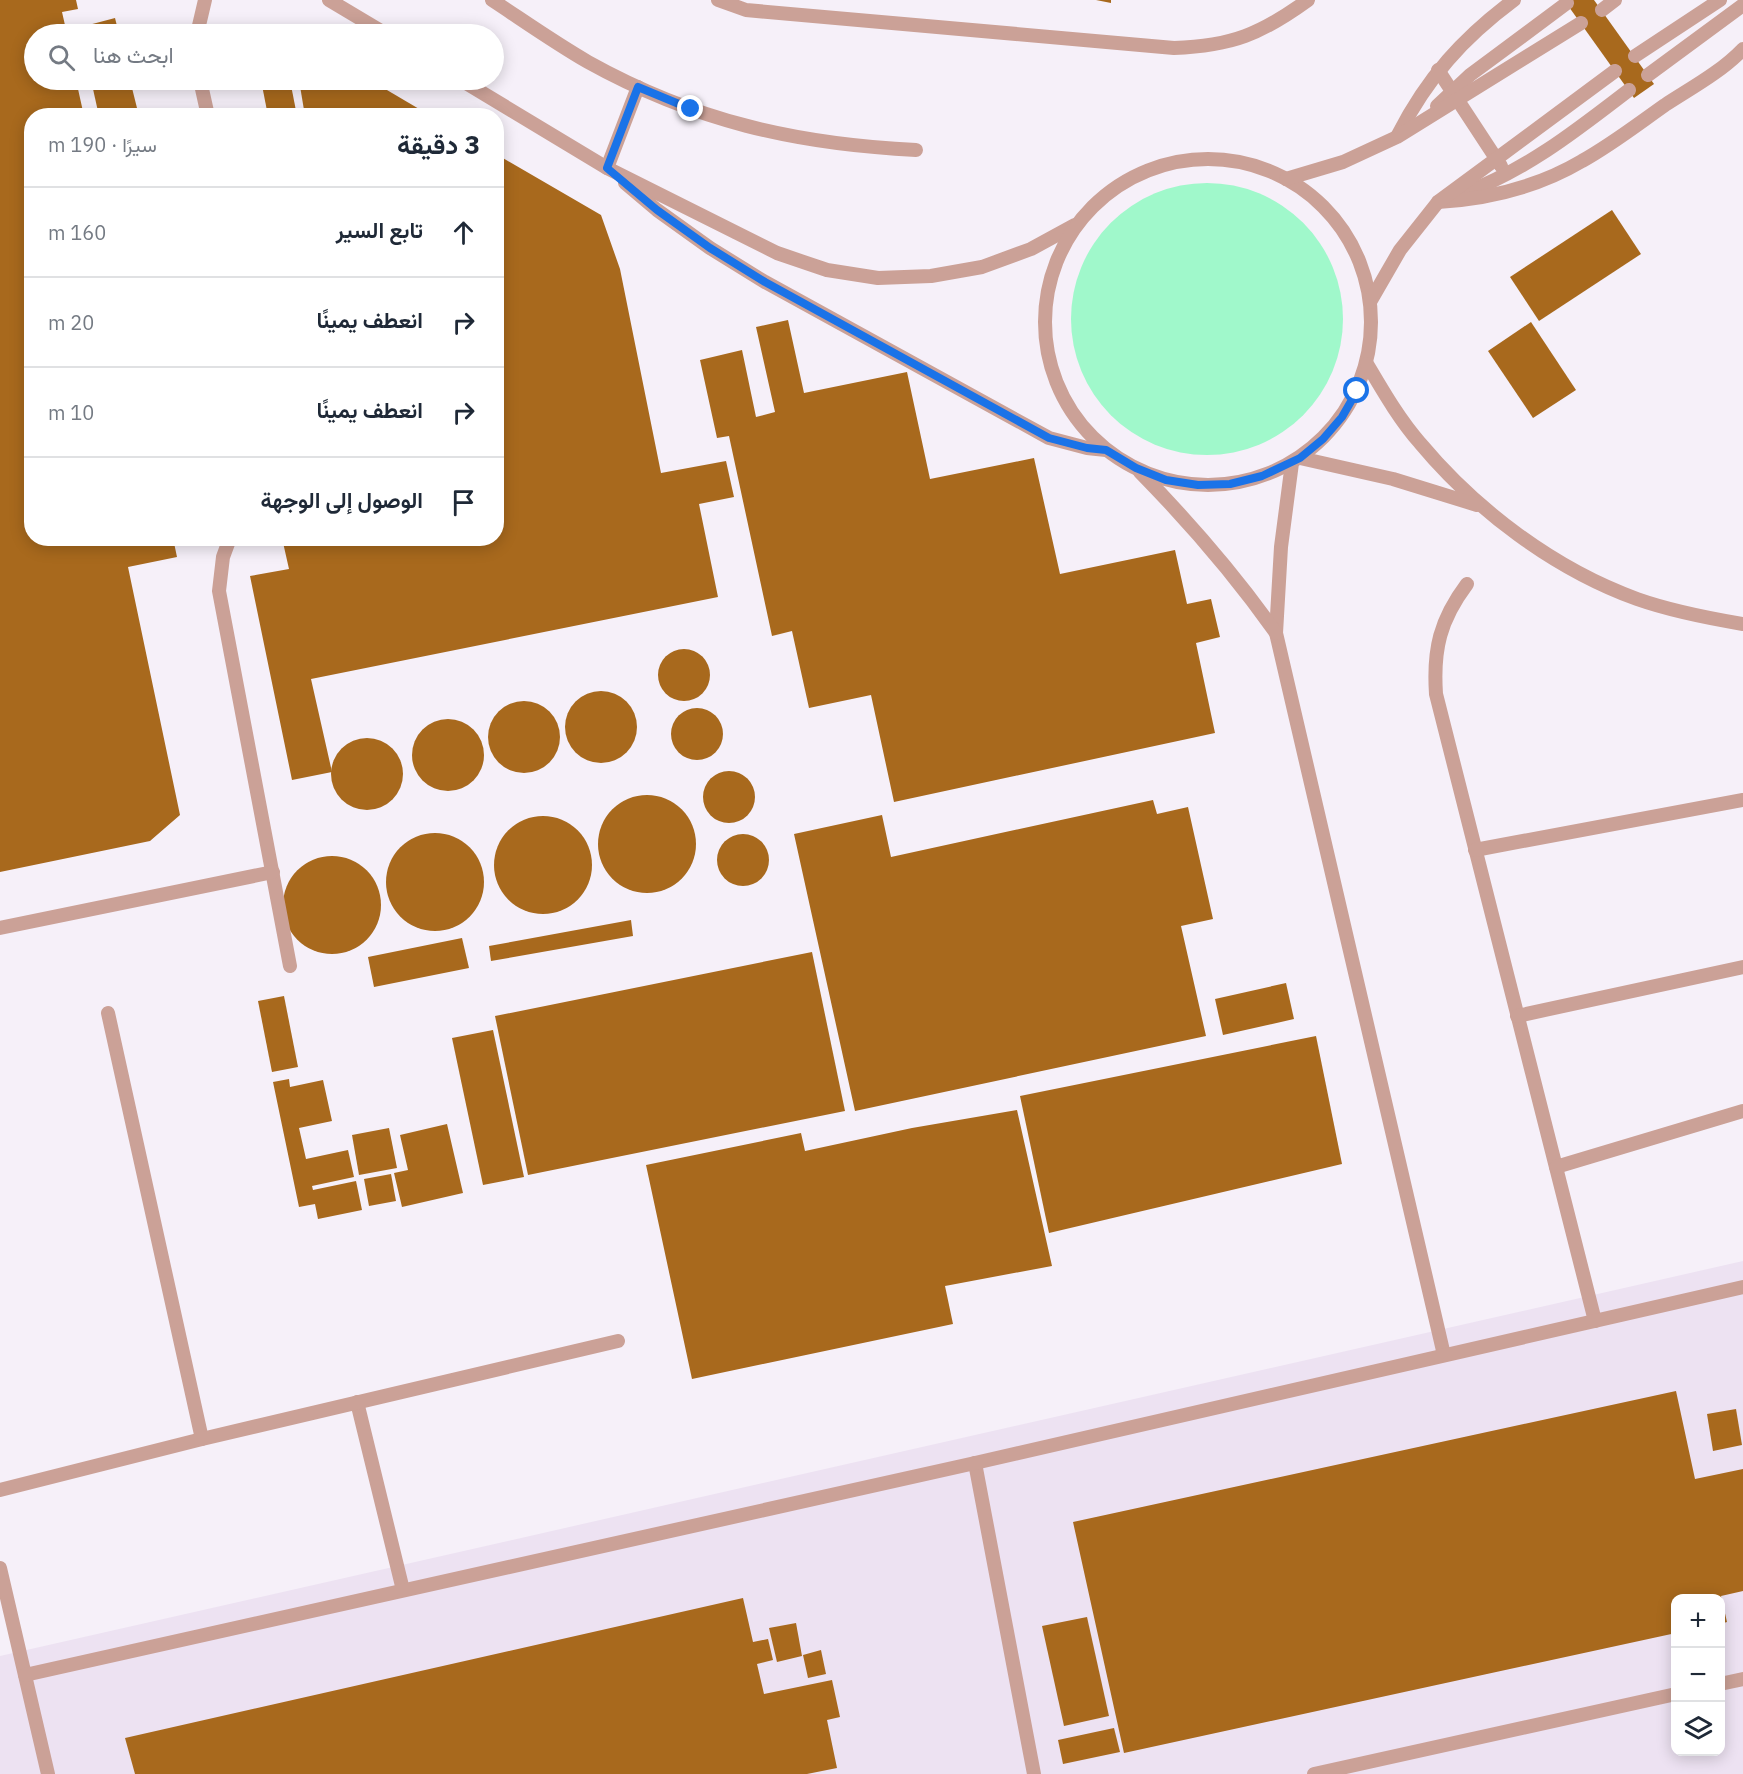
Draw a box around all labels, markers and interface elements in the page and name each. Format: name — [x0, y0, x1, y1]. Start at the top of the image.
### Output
search box — [24, 24, 504, 90]
text: ابحث هنا — [93, 40, 174, 69]
icon: search — [45, 41, 78, 74]
route end — [677, 95, 703, 121]
text: 3 دقيقة — [397, 127, 480, 161]
text: سيرًا · 190 m — [48, 131, 157, 158]
text: تابع السير — [336, 215, 423, 244]
icon: ahead — [447, 216, 480, 249]
text: 160 m — [48, 219, 106, 246]
text: انعطف يمينًا — [316, 305, 423, 334]
icon: right — [447, 306, 480, 339]
text: 20 m — [48, 309, 94, 336]
route start — [1343, 377, 1369, 403]
text: انعطف يمينًا — [316, 395, 423, 424]
icon: right — [447, 396, 480, 429]
text: 10 m — [48, 399, 94, 426]
text: الوصول إلى الوجهة — [261, 485, 423, 514]
icon: arrive — [447, 486, 480, 519]
map controls — [1671, 1594, 1725, 1756]
button: + — [1671, 1594, 1725, 1648]
button: − — [1671, 1648, 1725, 1702]
button: layers — [1671, 1702, 1725, 1756]

